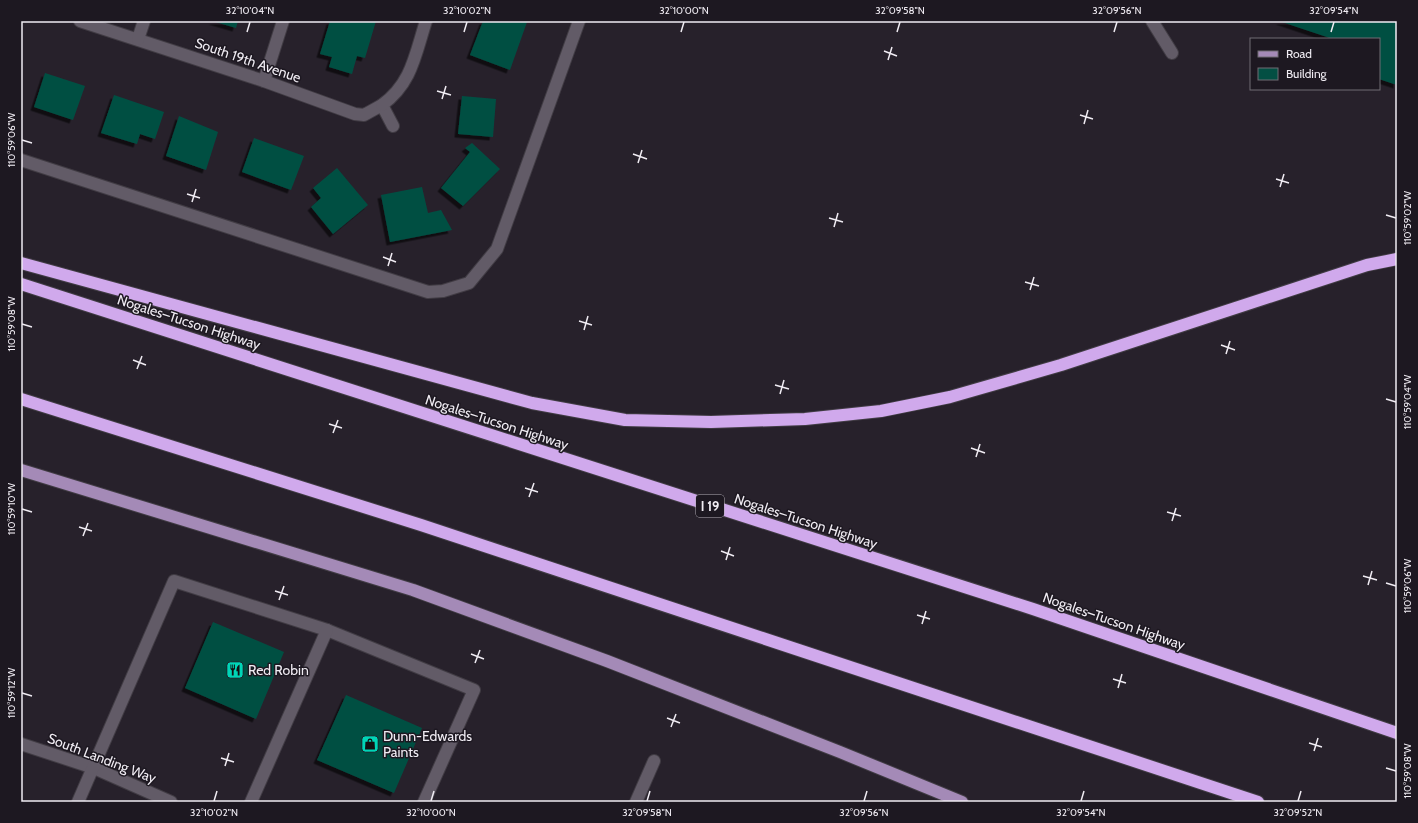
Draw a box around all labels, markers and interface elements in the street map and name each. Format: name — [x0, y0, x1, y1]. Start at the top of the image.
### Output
text: 32°10'04"N — [226, 4, 274, 17]
text: 32°10'02"N — [443, 4, 491, 17]
text: 32°10'00"N — [659, 4, 709, 17]
text: 32°09'58"N — [875, 4, 925, 17]
text: 32°09'56"N — [1092, 4, 1142, 17]
text: 32°09'54"N — [1309, 4, 1359, 17]
street label: South 19th Avenue — [193, 33, 303, 87]
legend — [1250, 38, 1380, 90]
text: Road — [1286, 46, 1312, 61]
text: Building — [1286, 66, 1328, 81]
text: 110°59'06"W — [5, 112, 18, 167]
text: 110°59'02"W — [1401, 190, 1414, 245]
street label: Nogales–Tucson Highway — [115, 290, 263, 354]
text: 110°59'08"W — [5, 296, 18, 351]
text: 110°59'04"W — [1401, 374, 1414, 429]
street label: Nogales–Tucson Highway — [423, 390, 571, 454]
text: 110°59'10"W — [5, 482, 18, 535]
street label: Nogales–Tucson Highway — [732, 489, 880, 553]
road number: I 19 — [696, 495, 724, 517]
text: 110°59'06"W — [1401, 558, 1414, 613]
street label: Nogales–Tucson Highway — [1040, 588, 1188, 654]
restaurant icon: Red Robin — [225, 660, 245, 680]
place label: Red Robin — [248, 661, 309, 679]
text: 110°59'12"W — [5, 667, 18, 718]
place label: Dunn-Edwards Paints — [383, 727, 472, 761]
street label: South Landing Way — [45, 729, 159, 787]
shop icon: Dunn-Edwards Paints — [360, 734, 380, 754]
text: 110°59'08"W — [1401, 743, 1414, 798]
text: 32°10'02"N — [190, 806, 238, 819]
text: 32°10'00"N — [406, 806, 456, 819]
text: 32°09'58"N — [622, 806, 672, 819]
text: 32°09'56"N — [839, 806, 889, 819]
text: 32°09'54"N — [1056, 806, 1106, 819]
text: 32°09'52"N — [1274, 806, 1322, 819]

